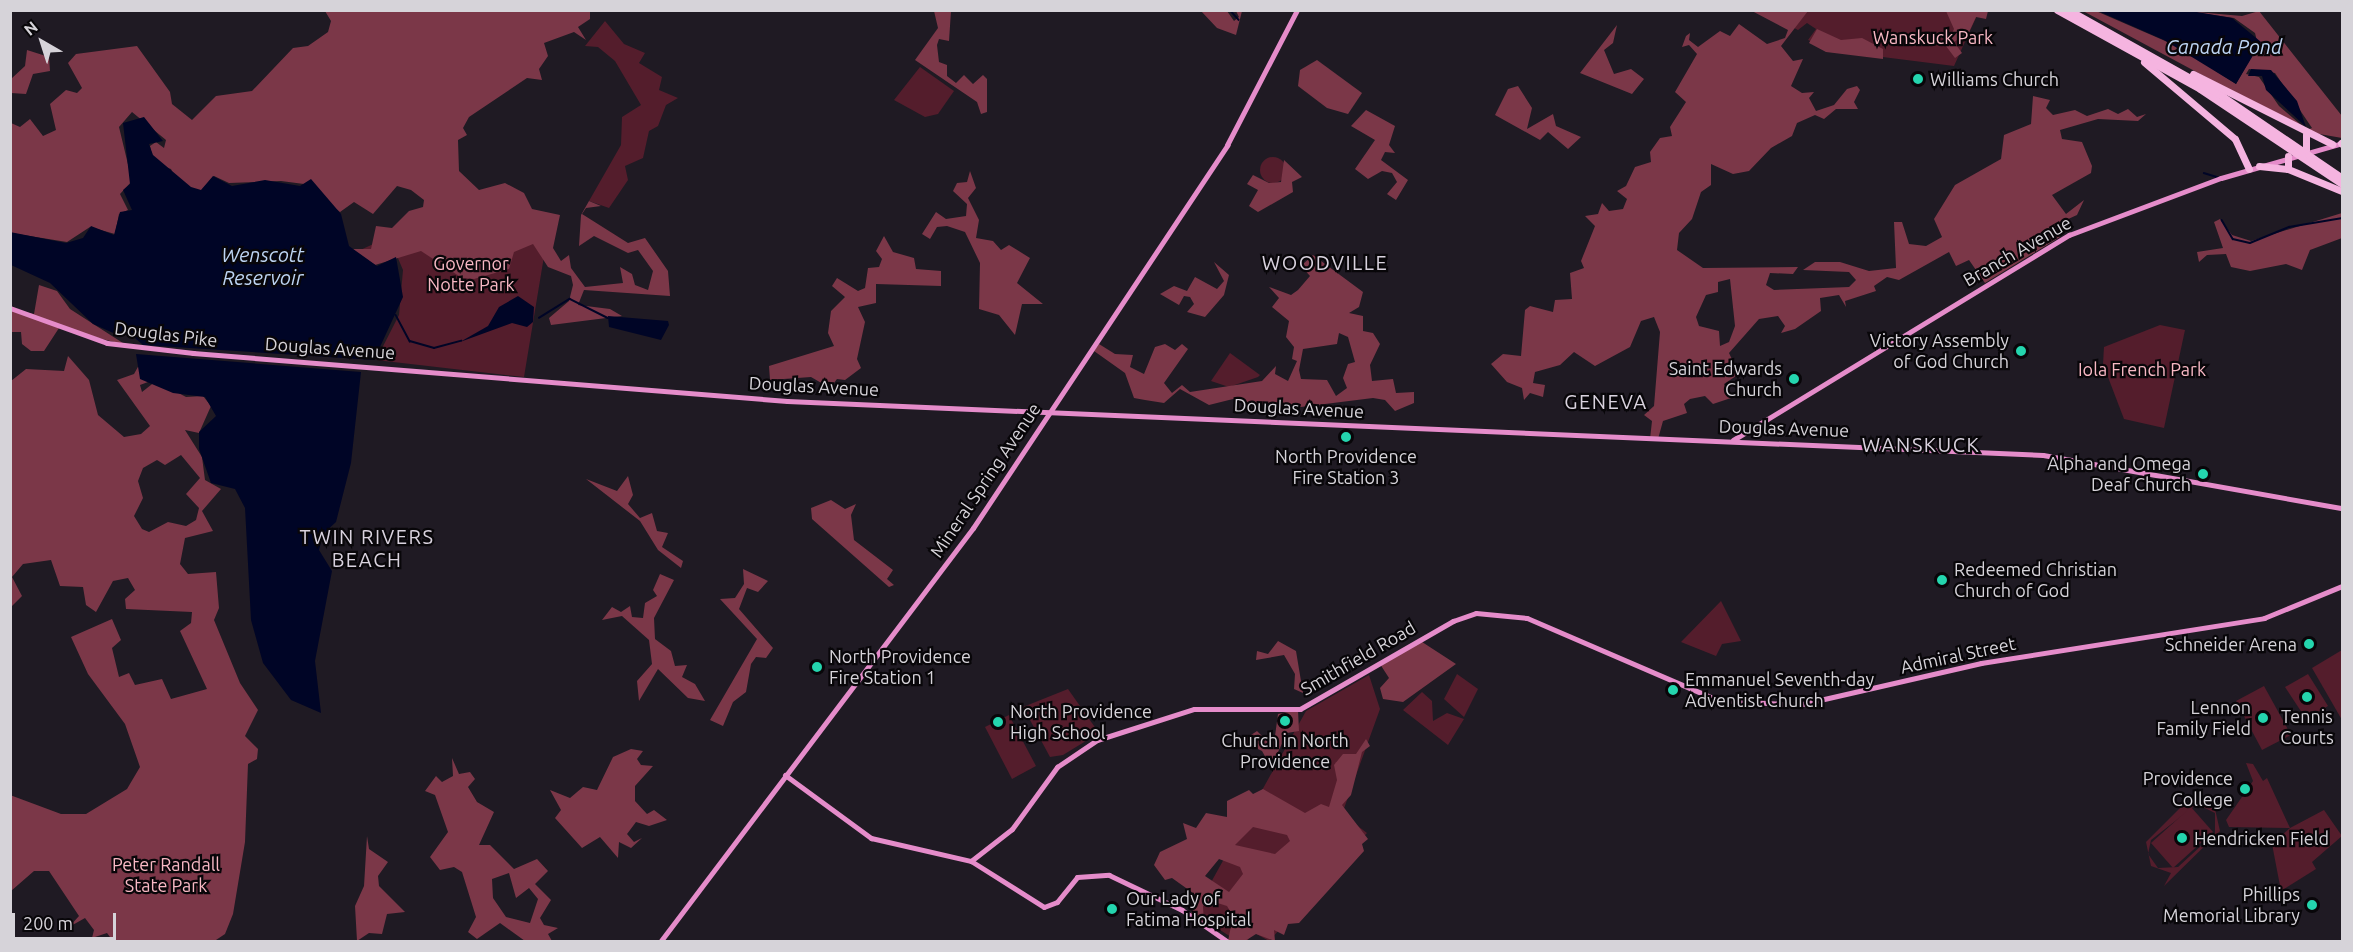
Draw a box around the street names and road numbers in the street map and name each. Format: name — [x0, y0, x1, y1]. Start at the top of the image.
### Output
street label: Branch Avenue — [1959, 211, 2075, 291]
street label: Douglas Pike — [113, 317, 219, 351]
street label: Douglas Avenue — [264, 333, 396, 363]
street label: Douglas Avenue — [748, 372, 880, 400]
street label: Douglas Avenue — [1233, 394, 1365, 422]
street label: Mineral Spring Avenue — [925, 399, 1045, 561]
street label: Douglas Avenue — [1718, 415, 1850, 441]
street label: Smithfield Road — [1297, 616, 1419, 700]
street label: Admiral Street — [1898, 632, 2018, 678]

